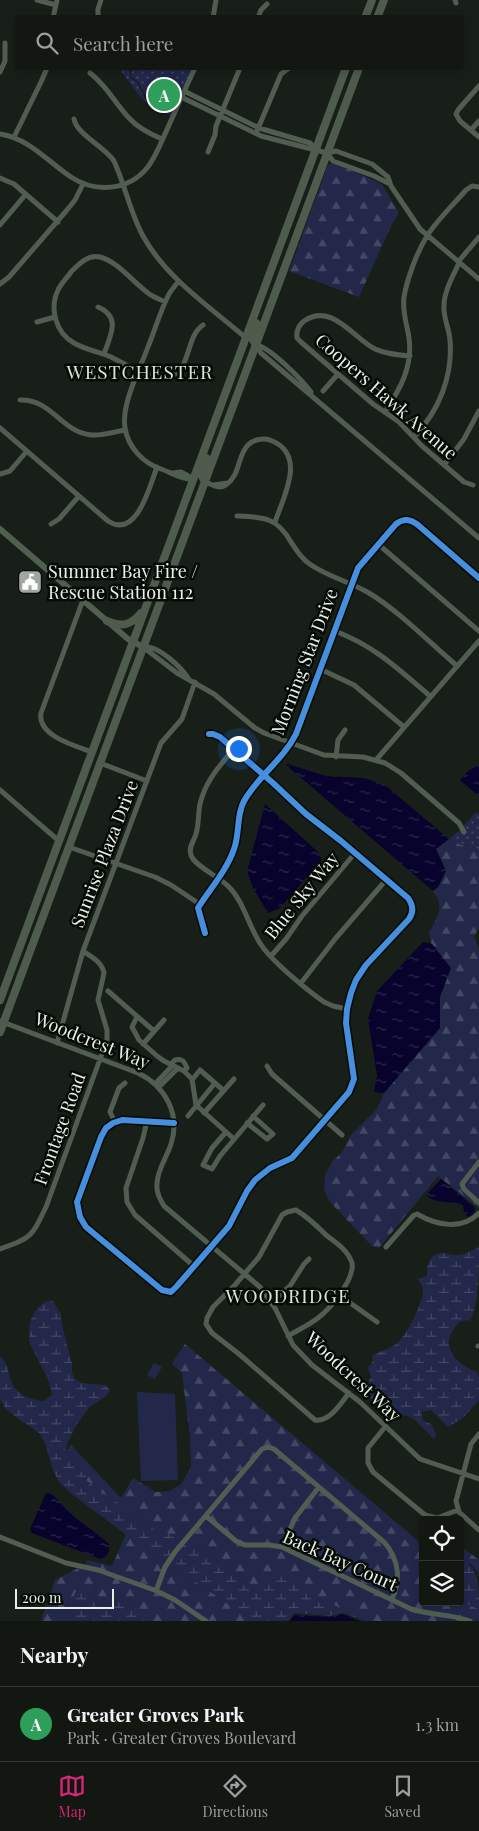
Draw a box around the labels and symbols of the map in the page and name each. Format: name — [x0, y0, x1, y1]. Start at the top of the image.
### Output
pin: A — [148, 76, 180, 114]
street label: Coopers Hawk Avenue — [310, 328, 463, 465]
district label: WESTCHESTER — [66, 358, 213, 384]
place label: Summer Bay Fire / Rescue Station 112 — [48, 559, 198, 604]
public building icon: Summer Bay Fire / Rescue Station 112 — [17, 569, 43, 595]
street label: Morning Star Drive — [265, 585, 343, 738]
your location — [226, 736, 252, 762]
street label: Sunrise Plaza Drive — [65, 776, 143, 931]
street label: Blue Sky Way — [259, 847, 344, 944]
street label: Woodcrest Way — [30, 1006, 153, 1074]
street label: Frontage Road — [28, 1069, 91, 1188]
district label: WOODRIDGE — [225, 1282, 350, 1308]
street label: Woodcrest Way — [300, 1325, 407, 1427]
street label: Back Bay Court — [279, 1524, 402, 1596]
scale bar — [15, 1586, 114, 1609]

